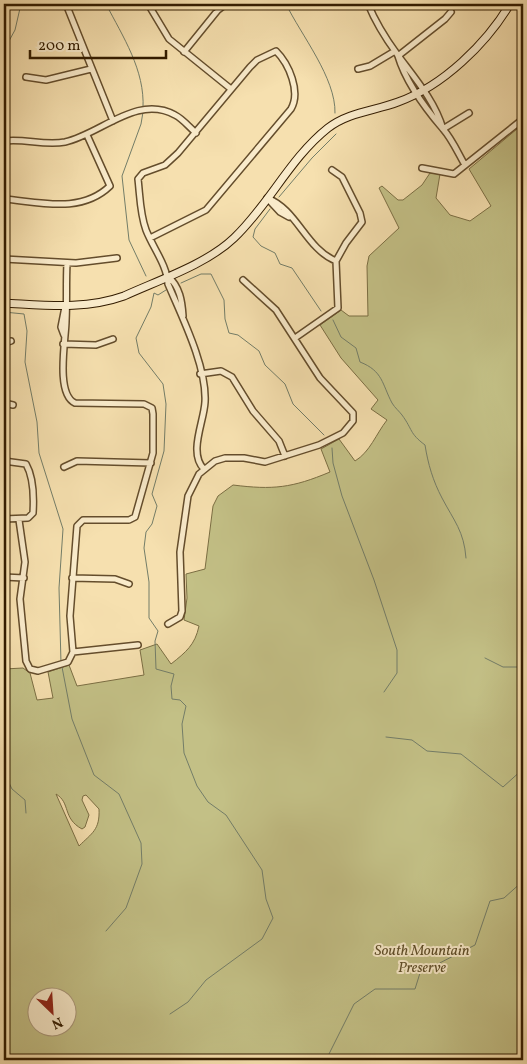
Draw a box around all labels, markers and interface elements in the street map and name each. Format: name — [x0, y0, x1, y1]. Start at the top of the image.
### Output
scale bar — [30, 28, 166, 60]
text: 200 m — [38, 36, 81, 57]
park label: South Mountain Preserve — [375, 941, 470, 979]
north arrow — [28, 986, 78, 1036]
text: N — [48, 1012, 65, 1033]

